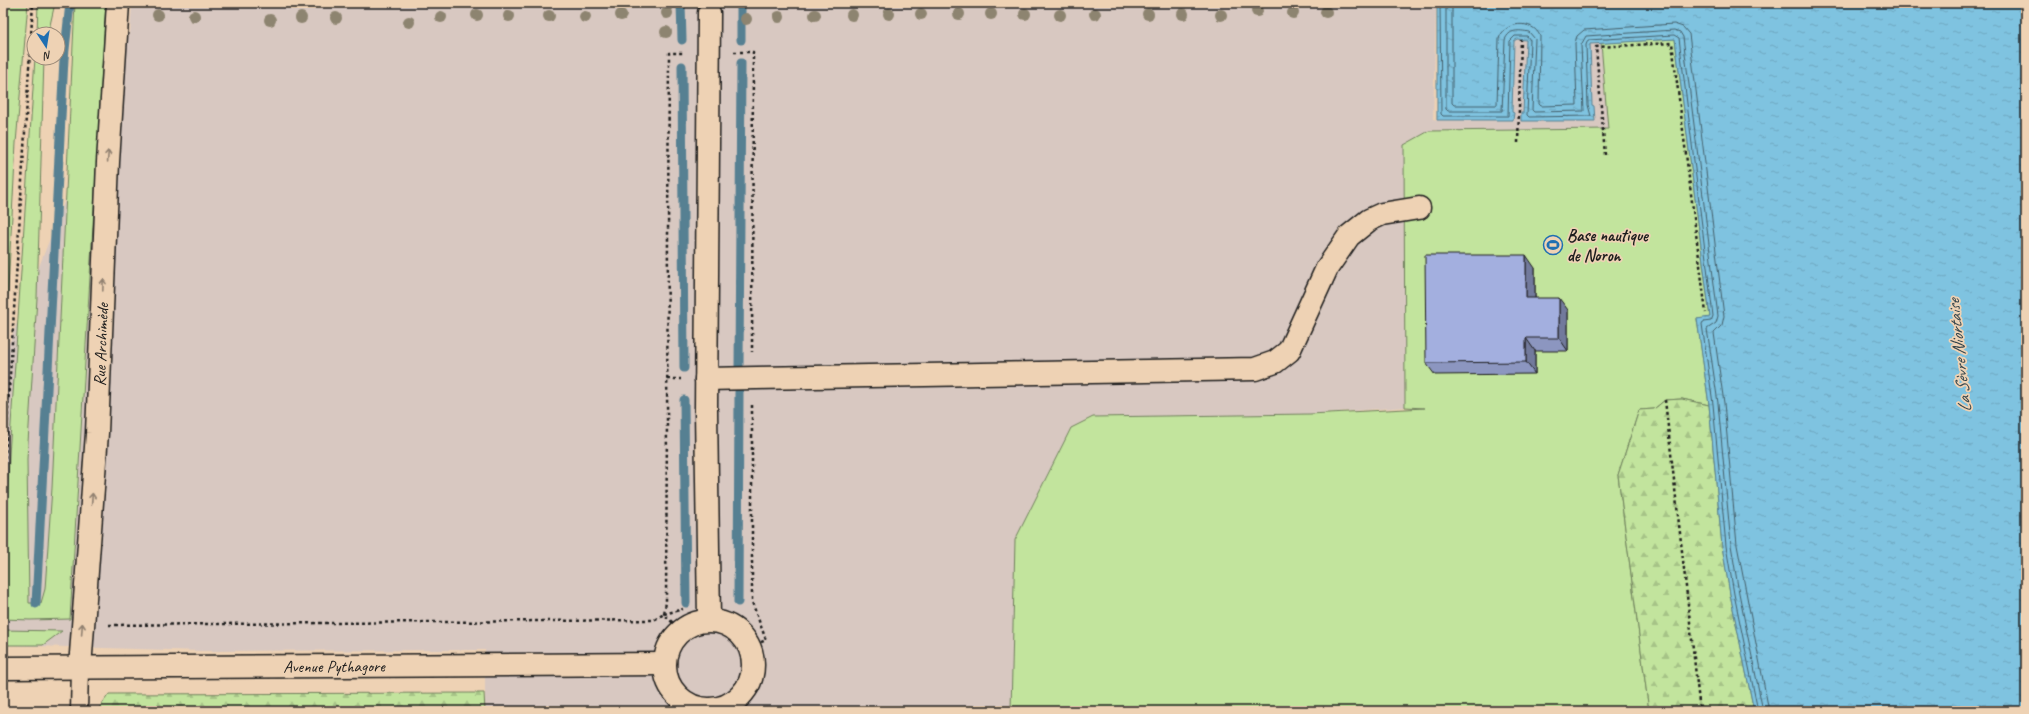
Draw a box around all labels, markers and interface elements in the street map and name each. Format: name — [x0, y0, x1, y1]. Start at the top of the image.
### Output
north arrow — [26, 26, 66, 66]
text: N — [41, 48, 53, 64]
one-way arrow — [105, 150, 112, 163]
place label: Base nautique de Noron — [1567, 225, 1650, 266]
sports icon: Base nautique de Noron — [1542, 234, 1564, 256]
one-way arrow — [99, 279, 107, 292]
water label: La Sèvre Niortaise — [1942, 295, 1976, 413]
street label: Rue Archimède — [88, 301, 113, 387]
one-way arrow — [89, 493, 96, 506]
one-way arrow — [79, 623, 86, 636]
street label: Avenue Pythagore — [283, 655, 386, 677]

